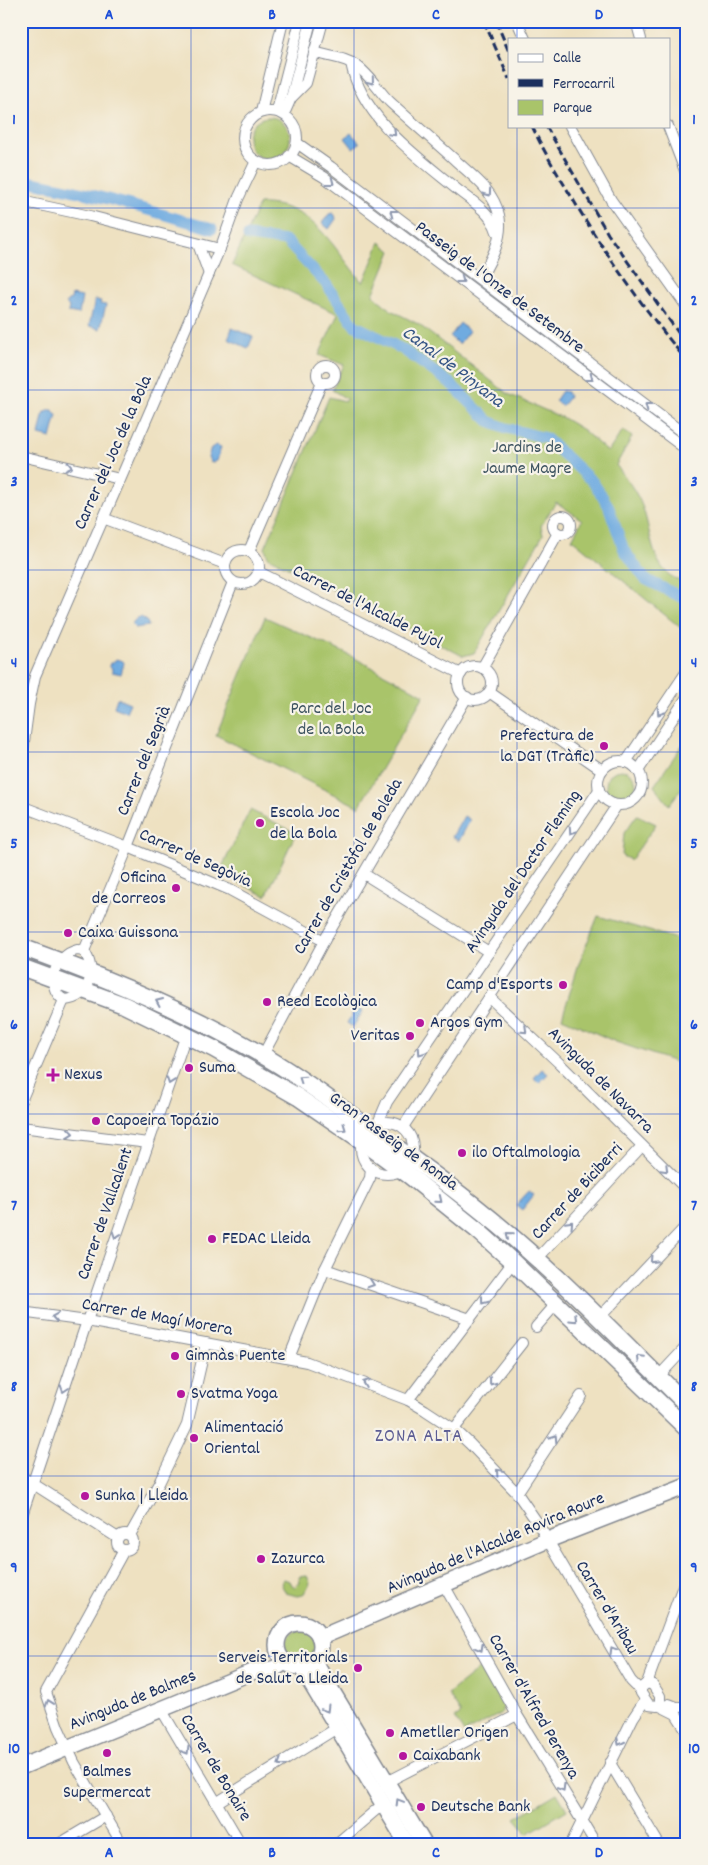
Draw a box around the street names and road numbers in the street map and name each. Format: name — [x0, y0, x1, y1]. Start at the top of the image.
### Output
street label: Passeig de l'Onze de Setembre — [409, 216, 589, 360]
street label: Carrer del Joc de la Bola — [69, 371, 160, 534]
street label: Carrer de l'Alcalde Pujol — [288, 559, 447, 657]
street label: Carrer del Segrià — [112, 702, 178, 820]
street label: Carrer de Cristòfol de Boleda — [288, 774, 410, 960]
street label: Avinguda del Doctor Fleming — [460, 785, 588, 959]
street label: Carrer de Segòvia — [135, 823, 256, 895]
street label: Avinguda de Navarra — [541, 1022, 659, 1140]
street label: Gran Passeig de Ronda — [323, 1087, 463, 1198]
street label: Carrer de Biciberri — [526, 1138, 630, 1246]
street label: Carrer de Vallcalent — [72, 1144, 140, 1284]
street label: Carrer de Magí Morera — [80, 1292, 235, 1344]
street label: Avinguda de l'Alcalde Rovira Roure — [383, 1487, 609, 1601]
street label: Carrer d'Aribau — [568, 1556, 644, 1660]
street label: Carrer d'Alfred Perenya — [481, 1630, 585, 1785]
street label: Avinguda de Balmes — [66, 1664, 200, 1738]
street label: Carrer de Bonaire — [173, 1710, 257, 1826]

